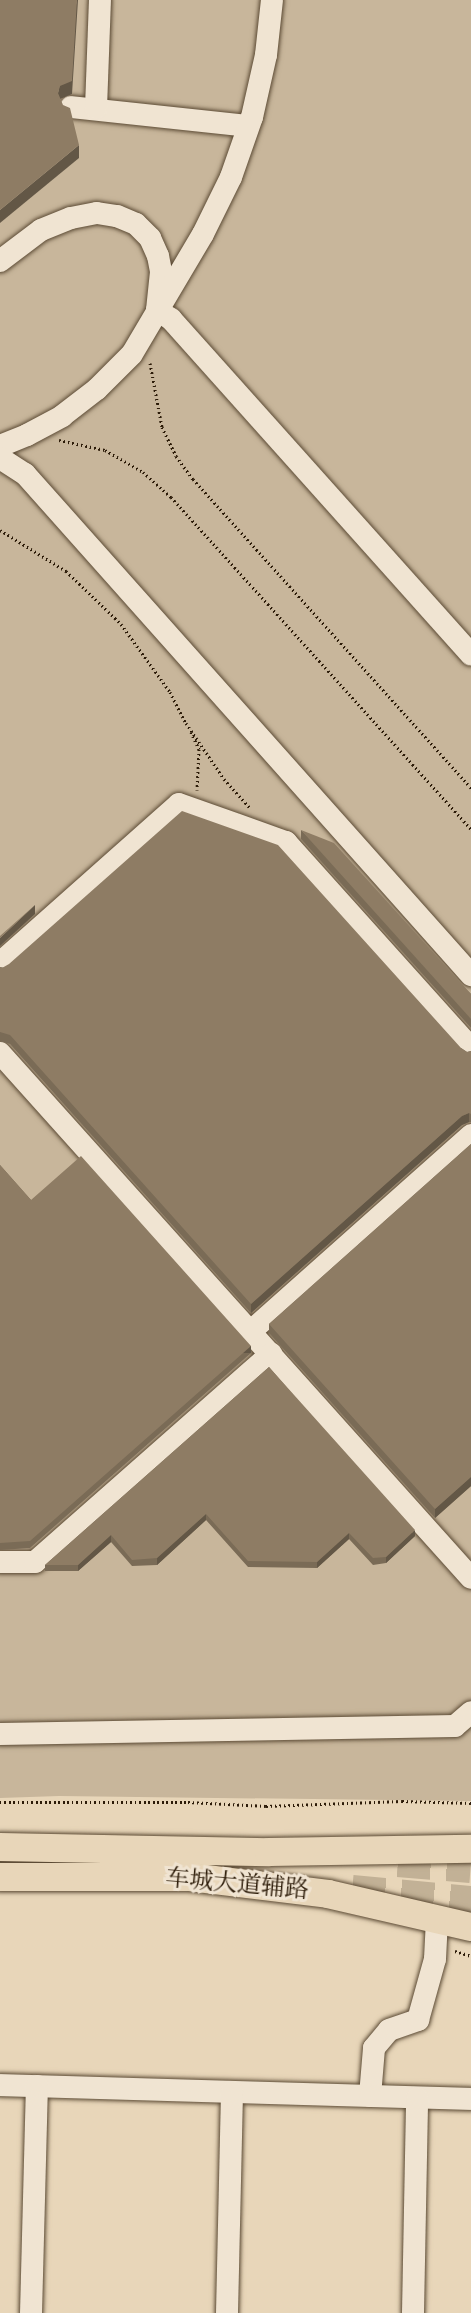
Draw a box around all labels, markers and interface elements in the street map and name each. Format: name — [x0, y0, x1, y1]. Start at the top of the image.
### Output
street label: 车城大道辅路 — [164, 1864, 310, 1906]

